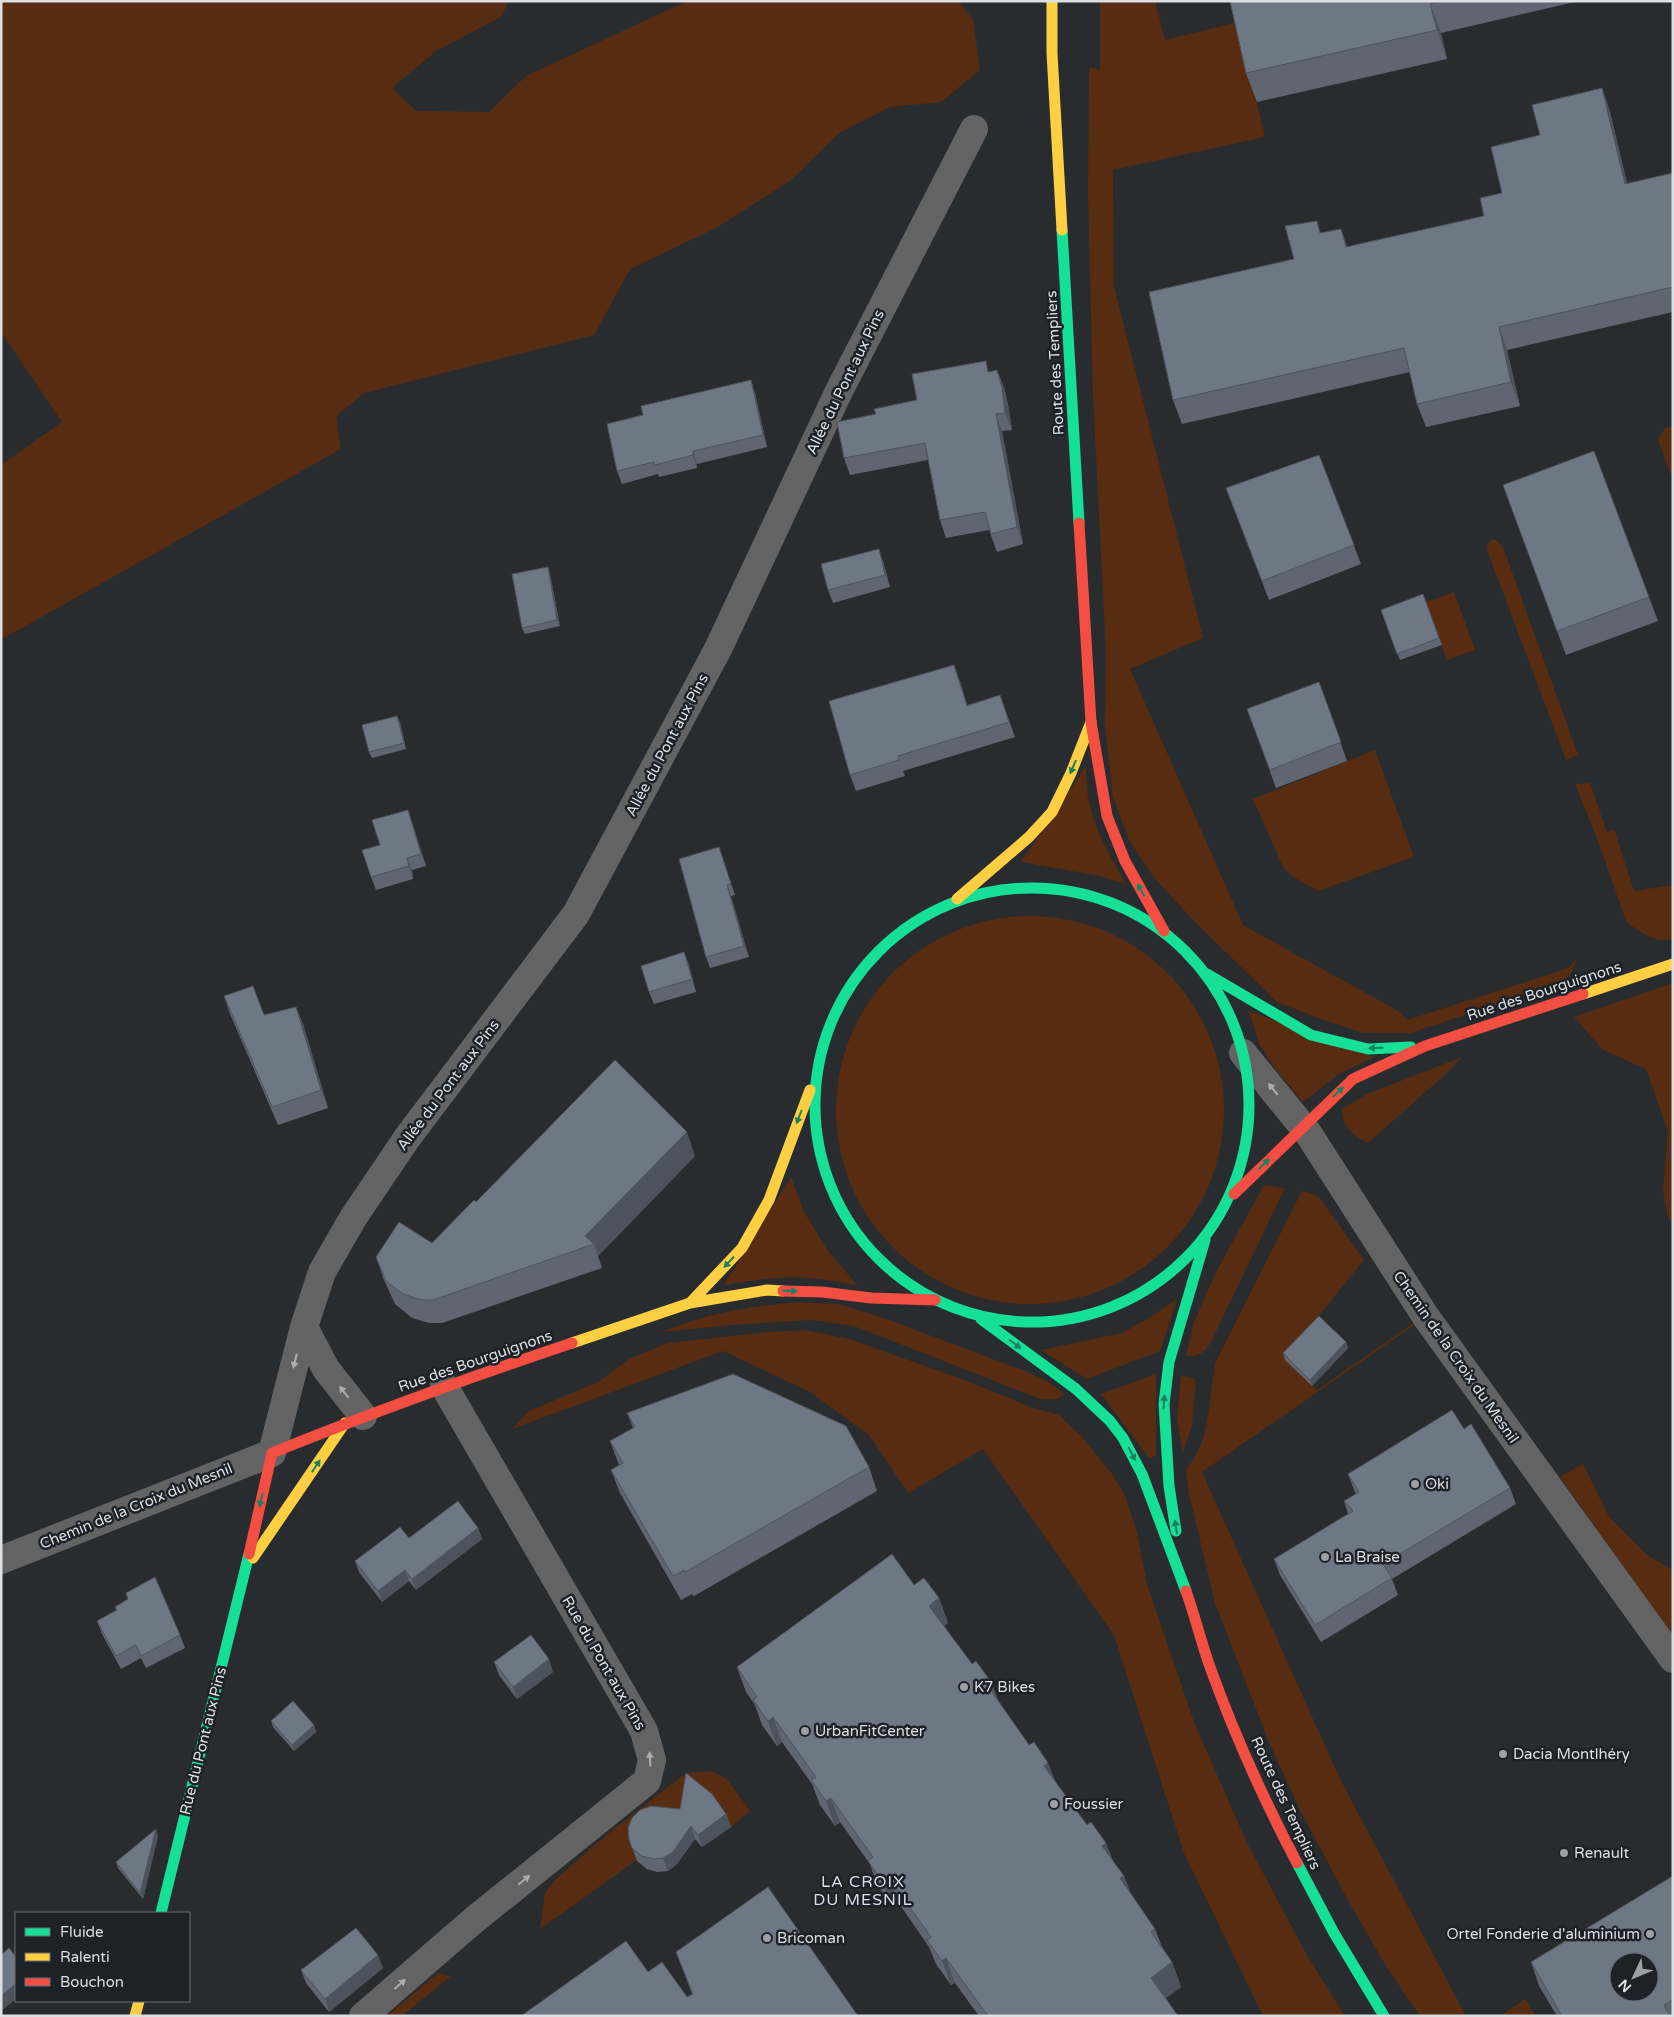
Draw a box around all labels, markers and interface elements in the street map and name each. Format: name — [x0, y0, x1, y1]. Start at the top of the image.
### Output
street label: Route des Templiers — [1042, 290, 1068, 436]
street label: Allée du Pont aux Pins — [802, 307, 888, 457]
street label: Allée du Pont aux Pins — [622, 671, 712, 819]
one-way arrow — [1068, 760, 1076, 774]
one-way arrow — [1137, 882, 1145, 897]
street label: Rue des Bourguignons — [1464, 957, 1624, 1025]
street label: Allée du Pont aux Pins — [393, 1016, 503, 1154]
one-way arrow — [1368, 1044, 1384, 1052]
one-way arrow — [1267, 1084, 1279, 1096]
one-way arrow — [1332, 1086, 1344, 1098]
one-way arrow — [794, 1110, 802, 1124]
one-way arrow — [1258, 1158, 1270, 1170]
one-way arrow — [723, 1256, 735, 1268]
street label: Chemin de la Croix du Mesnil — [1389, 1267, 1523, 1447]
one-way arrow — [783, 1287, 799, 1295]
street label: Rue des Bourguignons — [396, 1326, 554, 1396]
one-way arrow — [1008, 1339, 1022, 1349]
one-way arrow — [291, 1353, 299, 1368]
one-way arrow — [339, 1386, 350, 1399]
one-way arrow — [1161, 1394, 1169, 1410]
one-way arrow — [1128, 1447, 1136, 1461]
street label: Chemin de la Croix du Mesnil — [37, 1459, 235, 1553]
one-way arrow — [311, 1459, 321, 1473]
place label: Oki — [1425, 1475, 1449, 1493]
marker: Oki — [1409, 1478, 1421, 1490]
one-way arrow — [257, 1493, 265, 1508]
one-way arrow — [1171, 1518, 1179, 1534]
place label: La Braise — [1335, 1548, 1400, 1566]
marker: La Braise — [1319, 1551, 1331, 1563]
street label: Rue du Pont aux Pins — [558, 1593, 650, 1733]
street label: Rue du Pont aux Pins — [176, 1665, 230, 1817]
place label: K7 Bikes — [974, 1678, 1035, 1696]
marker: K7 Bikes — [958, 1681, 970, 1693]
place label: UrbanFitCenter — [815, 1722, 925, 1740]
marker: UrbanFitCenter — [799, 1725, 811, 1737]
street label: Route des Templiers — [1247, 1734, 1325, 1872]
place label: Dacia Montlhéry — [1513, 1745, 1630, 1763]
marker: Dacia Montlhéry — [1497, 1748, 1509, 1760]
one-way arrow — [645, 1751, 653, 1767]
place label: Foussier — [1064, 1795, 1123, 1813]
marker: Foussier — [1048, 1798, 1060, 1810]
place label: Renault — [1574, 1844, 1630, 1862]
marker: Renault — [1558, 1847, 1570, 1859]
district label: LA CROIX DU MESNIL — [813, 1872, 913, 1910]
one-way arrow — [518, 1874, 531, 1885]
legend — [15, 1912, 190, 2002]
text: Fluide — [60, 1923, 104, 1941]
place label: Ortel Fonderie d'aluminium — [1446, 1925, 1640, 1943]
marker: Ortel Fonderie d'aluminium — [1644, 1928, 1656, 1940]
place label: Bricoman — [777, 1929, 845, 1947]
marker: Bricoman — [761, 1932, 773, 1944]
text: Ralenti — [60, 1948, 110, 1966]
north arrow — [1609, 1952, 1659, 2002]
text: Bouchon — [60, 1973, 124, 1991]
text: N — [1615, 1976, 1635, 1996]
one-way arrow — [393, 1978, 405, 1990]

